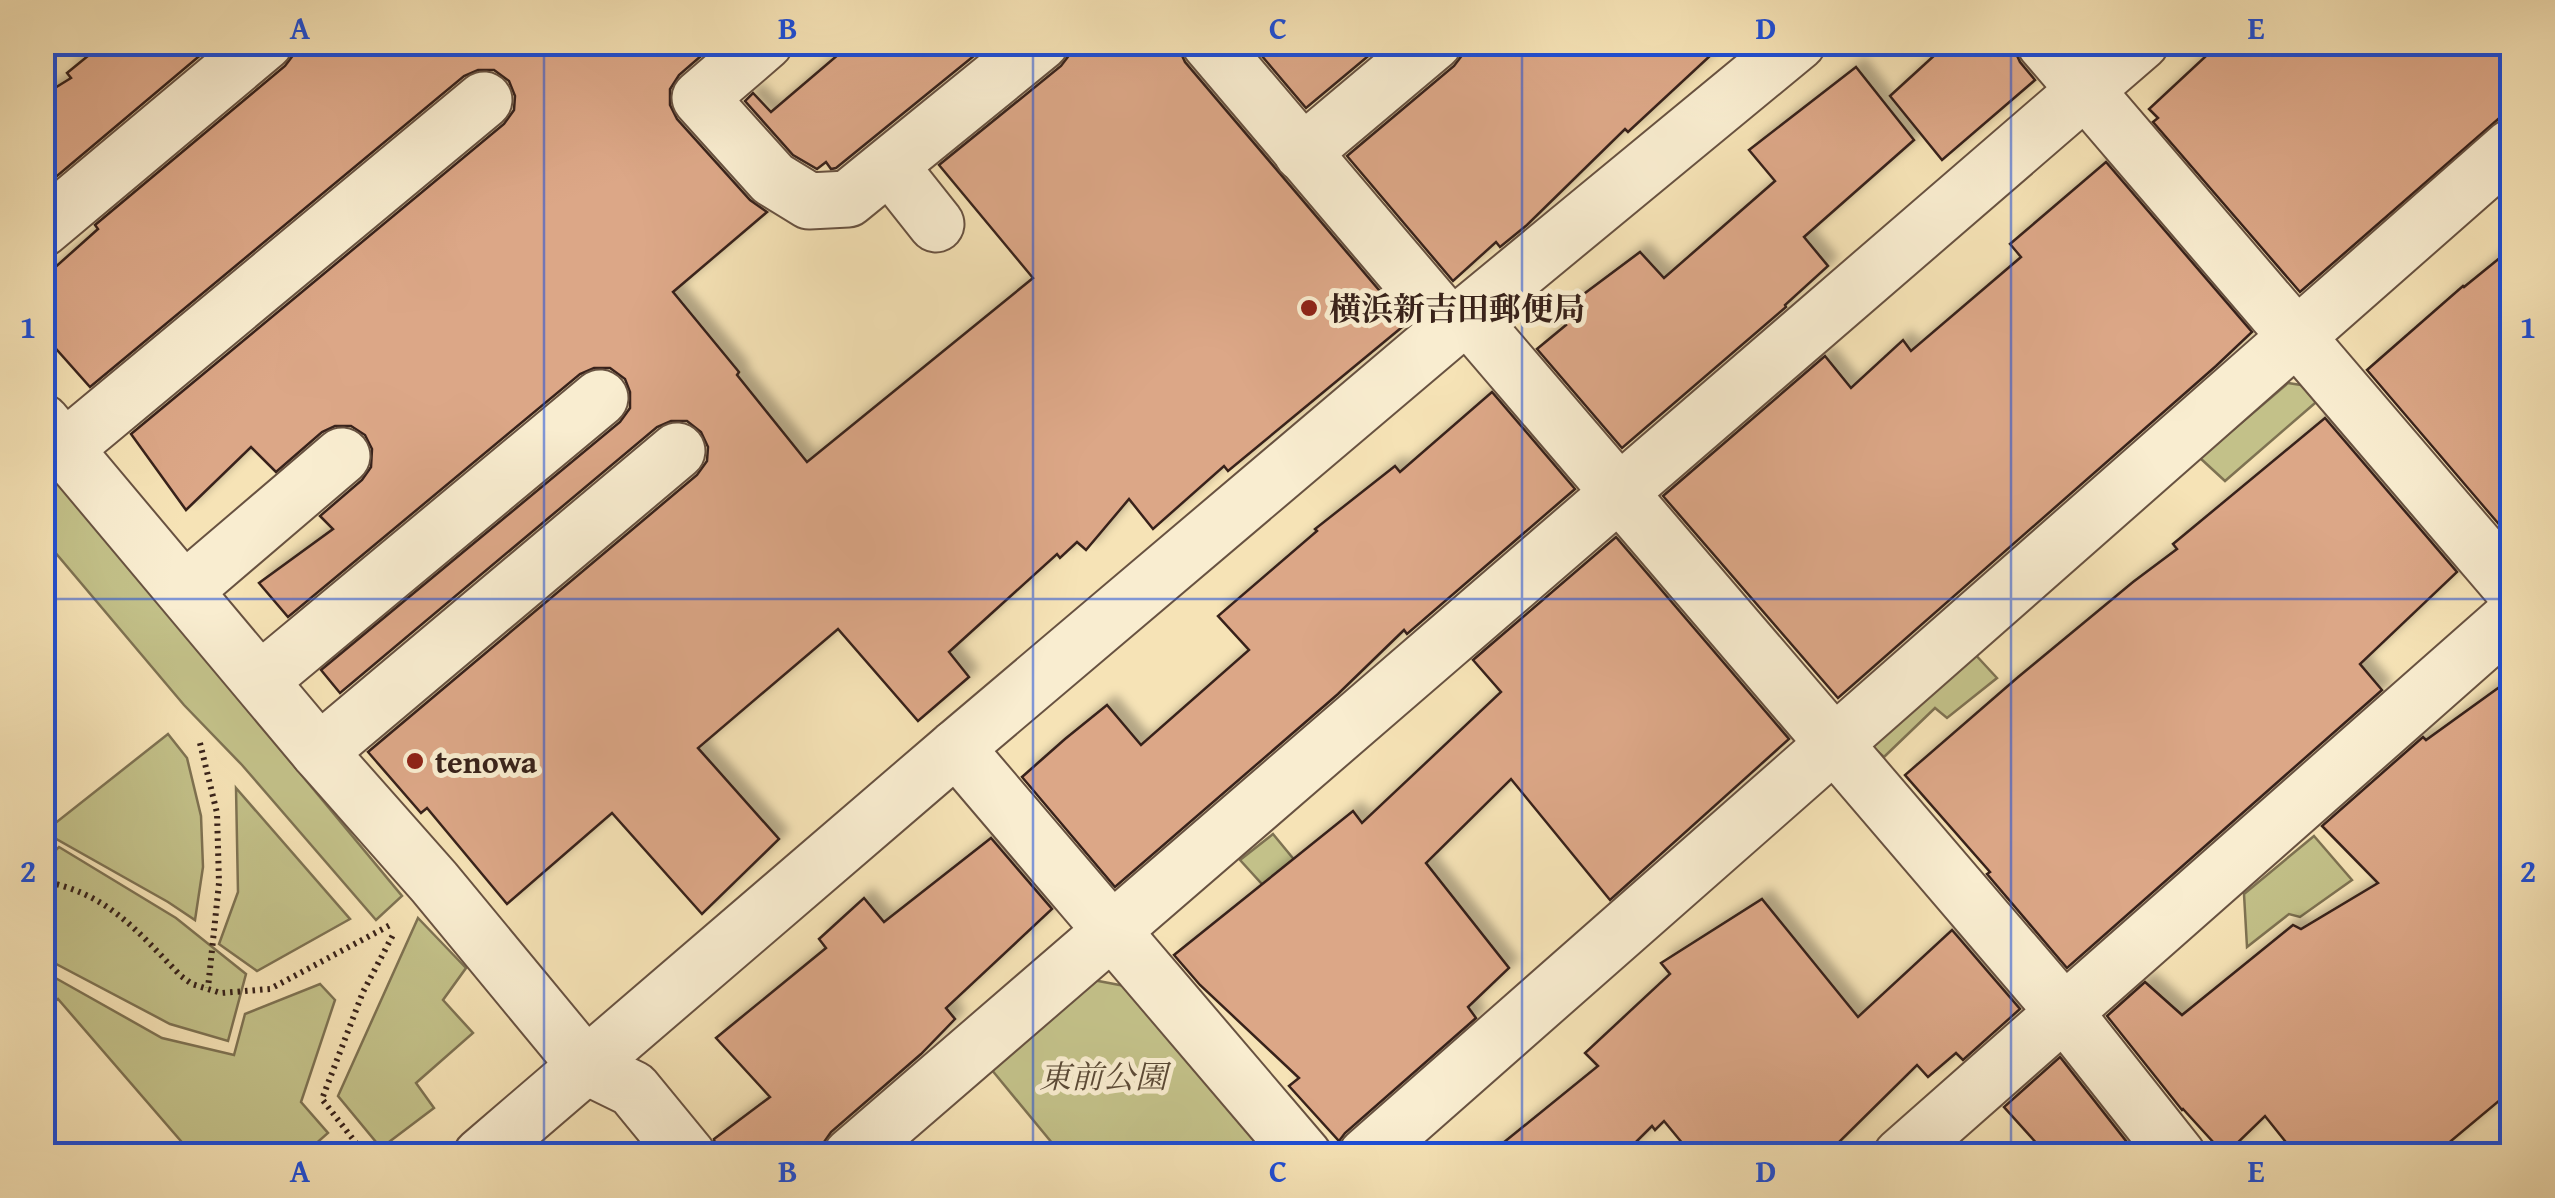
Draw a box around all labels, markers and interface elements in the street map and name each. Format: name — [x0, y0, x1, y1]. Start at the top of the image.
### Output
text: A — [290, 4, 311, 51]
text: B — [778, 4, 798, 51]
text: C — [1269, 4, 1287, 51]
text: D — [1756, 4, 1776, 51]
text: E — [2247, 4, 2265, 51]
place label: 横浜新吉田郵便局 — [1329, 285, 1585, 332]
marker: 横浜新吉田郵便局 — [1298, 297, 1320, 319]
text: 1 — [20, 303, 36, 350]
text: 1 — [2520, 303, 2536, 350]
place label: tenowa — [435, 738, 538, 785]
marker: tenowa — [404, 750, 426, 772]
text: 2 — [20, 847, 36, 894]
text: 2 — [2520, 847, 2536, 894]
park label: 東前公園 — [1039, 1053, 1172, 1100]
text: A — [290, 1147, 311, 1194]
text: B — [778, 1147, 798, 1194]
text: C — [1269, 1147, 1287, 1194]
text: D — [1756, 1147, 1776, 1194]
text: E — [2247, 1147, 2265, 1194]

